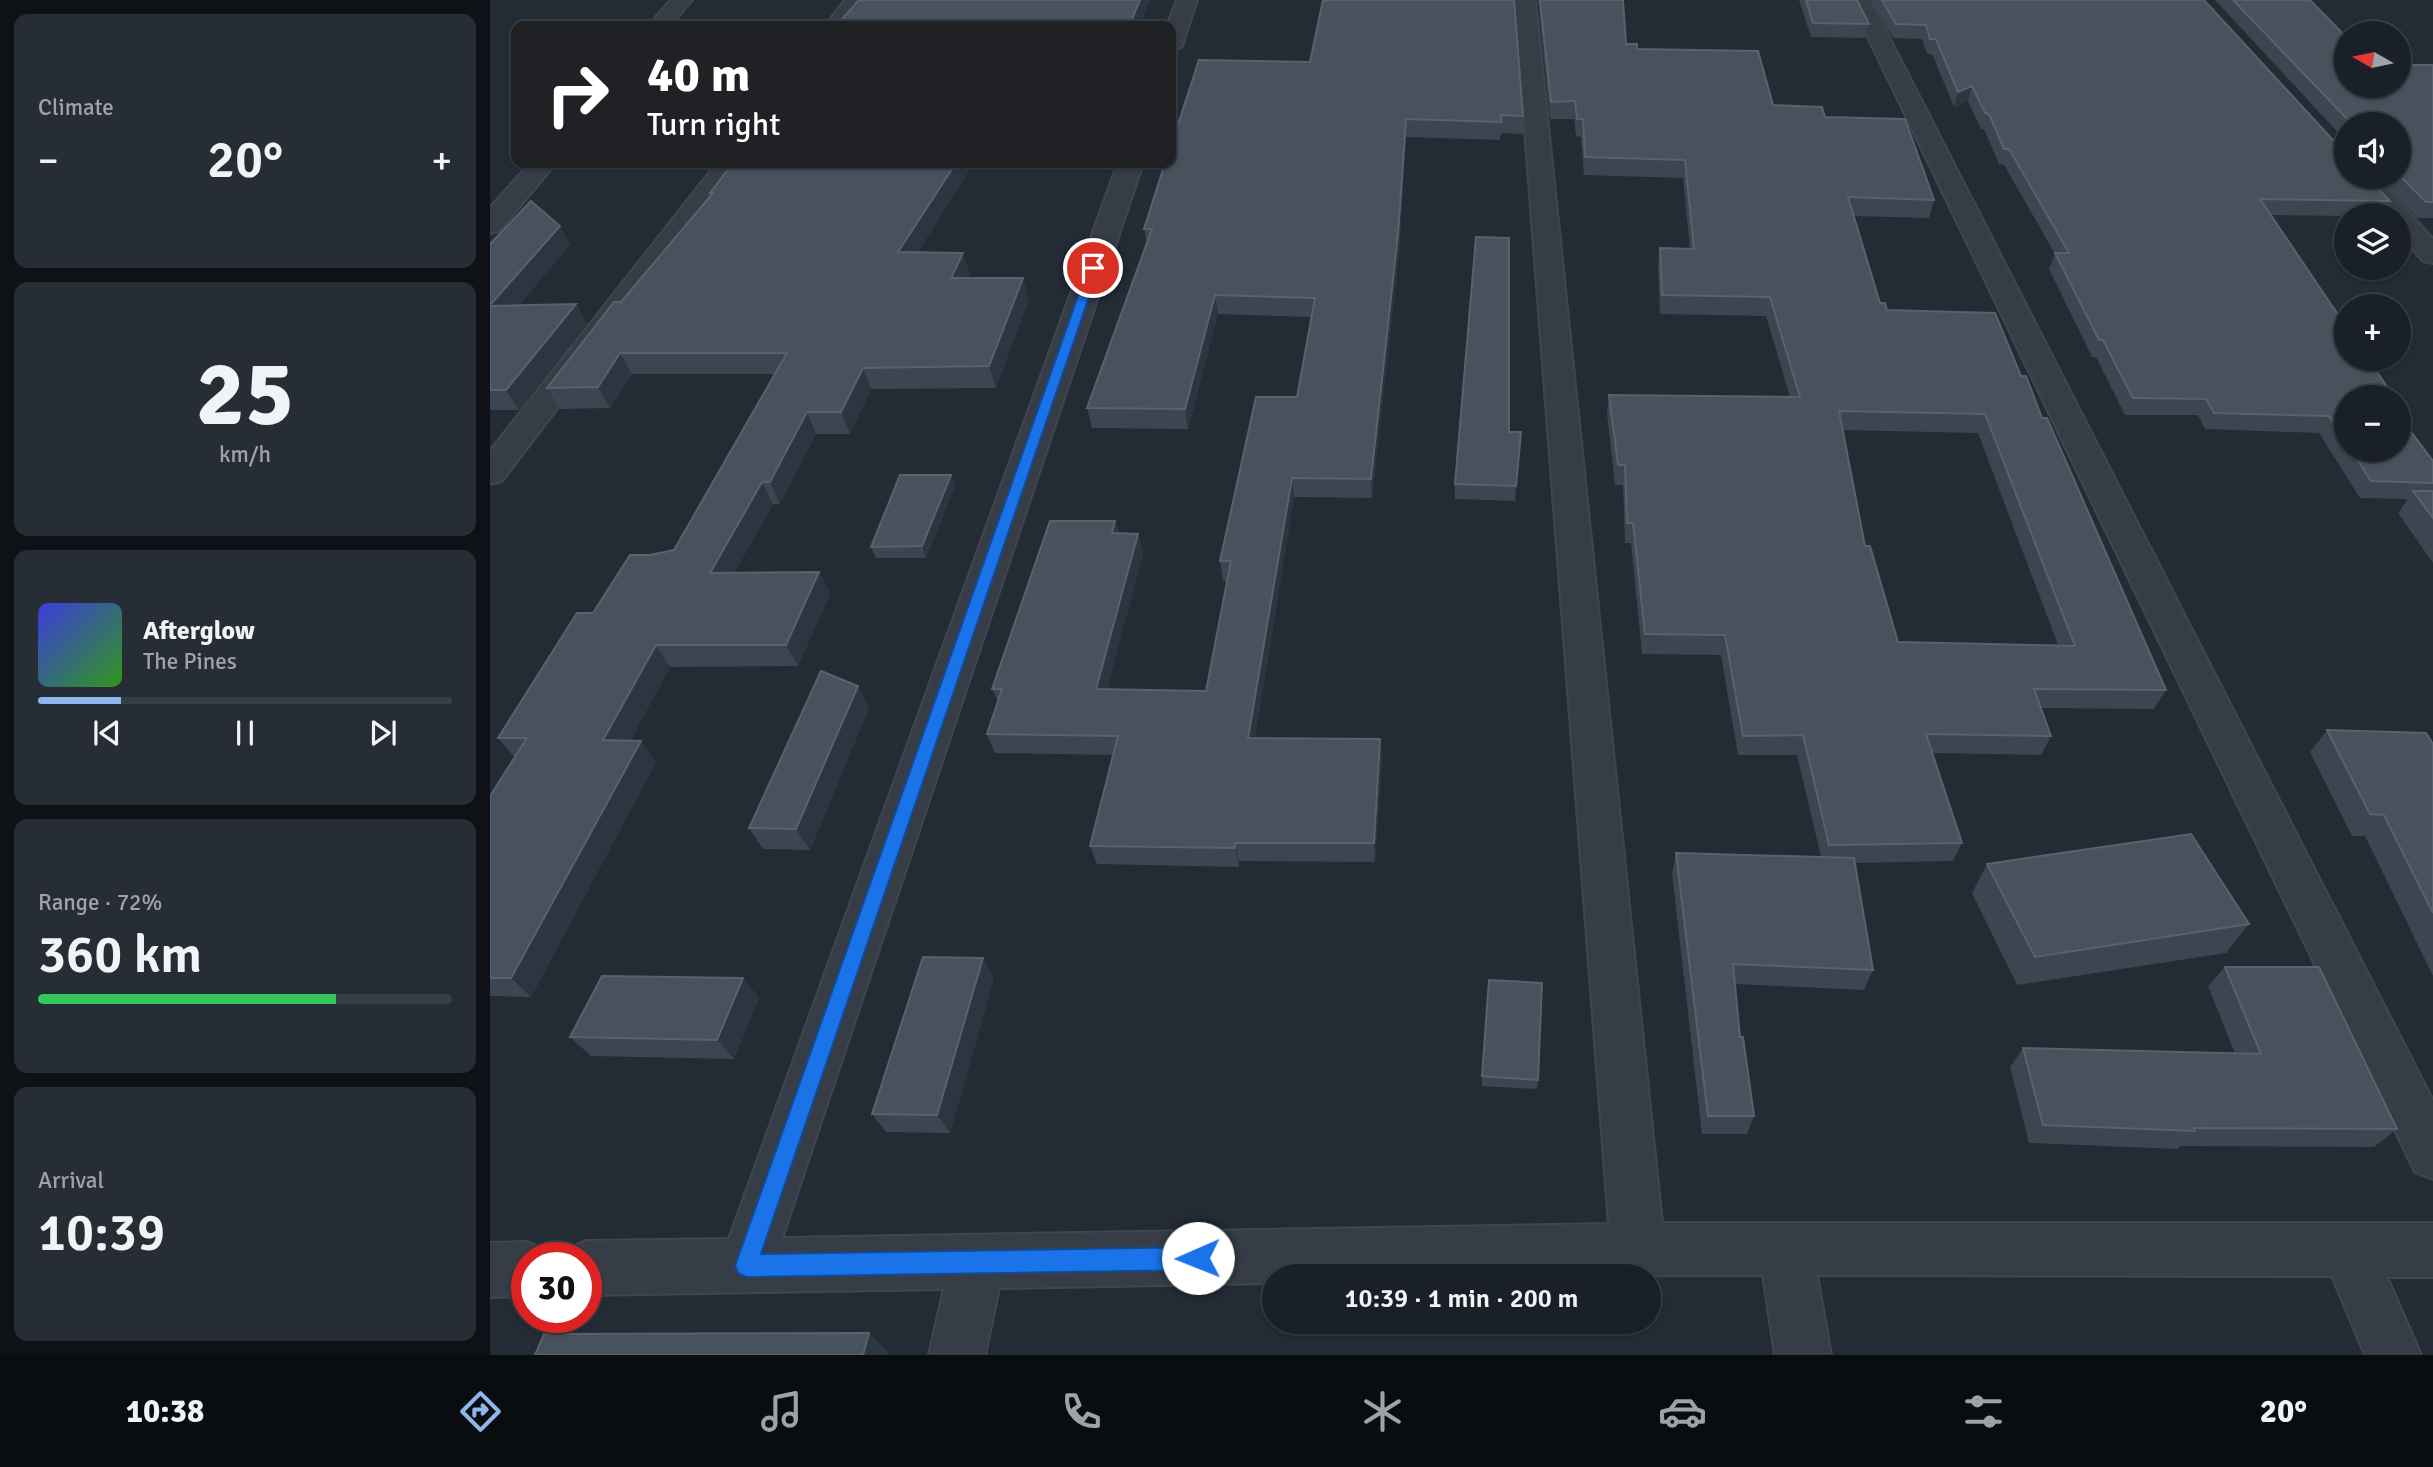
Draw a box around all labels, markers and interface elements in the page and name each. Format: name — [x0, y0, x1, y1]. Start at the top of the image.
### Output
north arrow — [2334, 21, 2412, 98]
map controls — [2334, 21, 2411, 462]
text: 40 m — [647, 45, 750, 105]
icon: right — [532, 49, 623, 140]
text: Climate — [38, 93, 114, 122]
text: Turn right — [647, 105, 780, 144]
button: sound — [2334, 112, 2411, 189]
text: 20° — [207, 128, 283, 192]
text: − — [38, 137, 59, 184]
text: + — [431, 137, 452, 184]
button: layers — [2334, 203, 2411, 280]
pin — [1063, 238, 1123, 298]
icon: arrive — [1074, 249, 1112, 287]
button: + — [2334, 294, 2411, 371]
text: 25 — [196, 338, 294, 451]
button: − — [2334, 385, 2411, 462]
text: km/h — [219, 440, 271, 469]
text: Afterglow — [143, 615, 255, 647]
text: The Pines — [143, 647, 237, 676]
icon: previous — [88, 714, 126, 752]
icon: pause — [226, 714, 264, 752]
icon: next — [364, 714, 402, 752]
text: Range · 72% — [38, 888, 162, 917]
text: 360 km — [38, 923, 202, 987]
text: Arrival — [38, 1166, 104, 1195]
text: 10:39 — [38, 1201, 165, 1265]
position arrow — [1161, 1221, 1235, 1295]
speed limit sign: 30 — [511, 1242, 602, 1333]
text: 10:39 · 1 min · 200 m — [1345, 1283, 1578, 1315]
icon: directions — [456, 1387, 505, 1436]
icon: music — [757, 1387, 806, 1436]
icon: phone — [1057, 1387, 1106, 1436]
icon: climate — [1358, 1387, 1407, 1436]
icon: car — [1658, 1387, 1707, 1436]
icon: filters — [1959, 1387, 2008, 1436]
text: 10:38 — [126, 1392, 204, 1431]
text: 20° — [2260, 1392, 2307, 1431]

